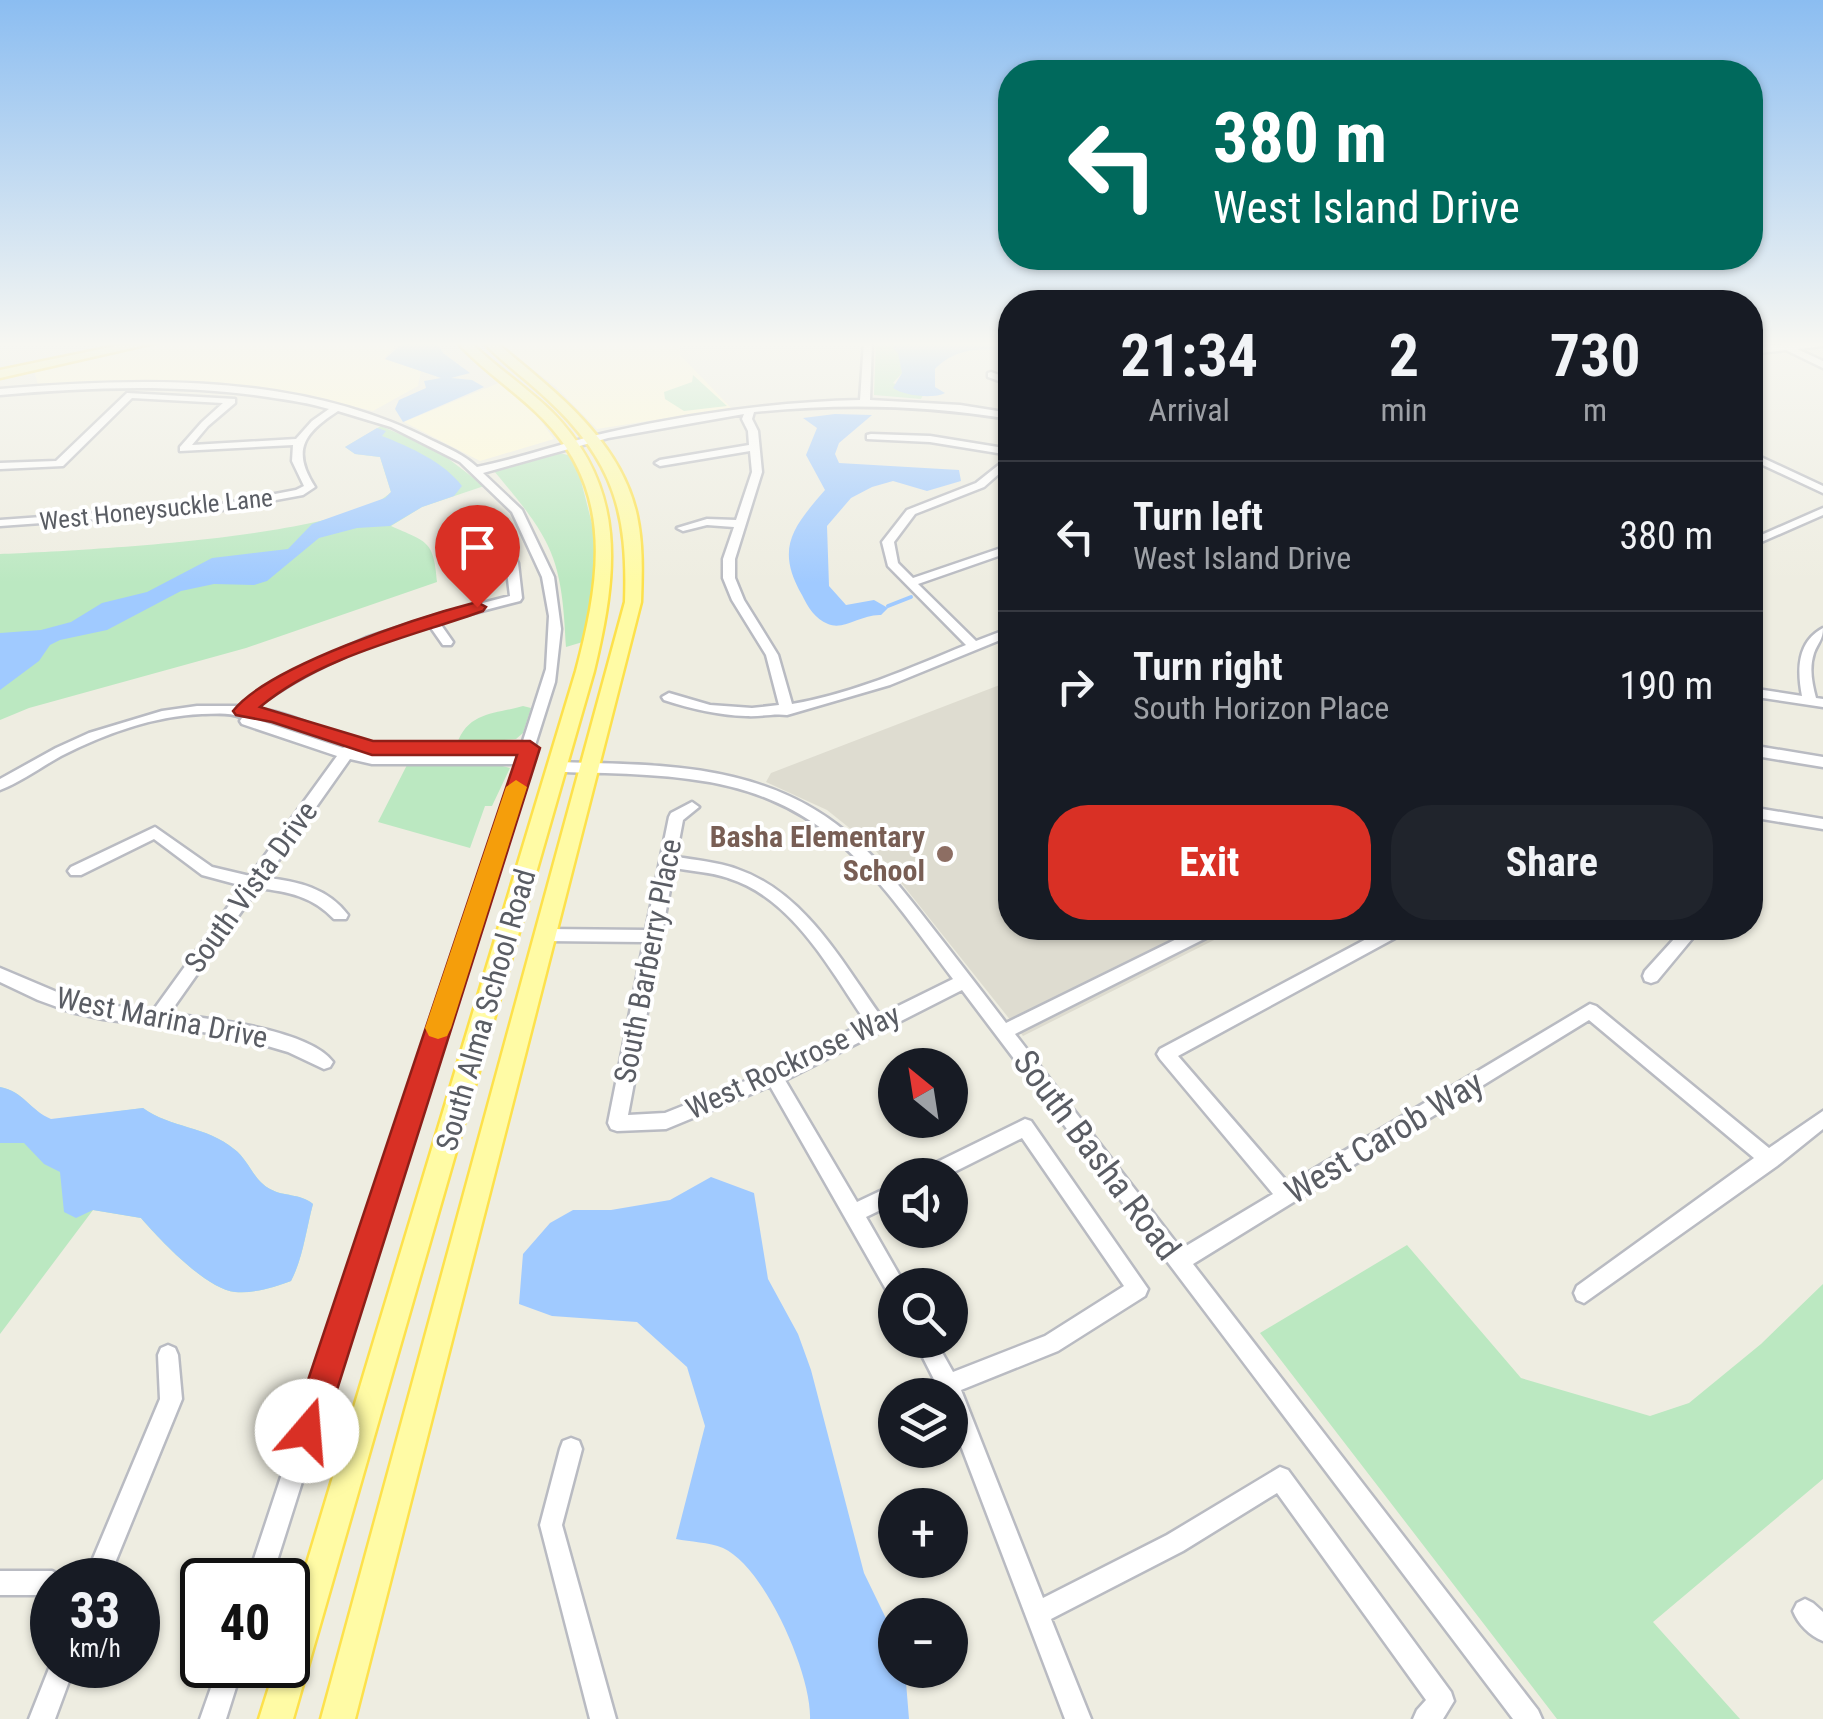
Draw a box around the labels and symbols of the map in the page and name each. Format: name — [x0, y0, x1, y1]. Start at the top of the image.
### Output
street label: West Honeysuckle Lane — [38, 483, 274, 536]
pin — [435, 505, 520, 608]
street label: South Vista Drive — [177, 794, 324, 979]
place label: Basha Elementary School — [710, 819, 926, 888]
street label: South Barberry Place — [607, 836, 688, 1086]
marker: Basha Elementary School — [934, 843, 956, 865]
street label: South Alma School Road — [429, 865, 543, 1155]
street label: West Marina Drive — [53, 980, 271, 1055]
street label: West Rockrose Way — [680, 997, 905, 1126]
street label: South Basha Road — [1004, 1042, 1189, 1268]
north arrow — [878, 1048, 968, 1138]
street label: West Carob Way — [1278, 1062, 1491, 1213]
position arrow — [255, 1379, 359, 1483]
speed limit sign: 40 — [180, 1558, 310, 1688]

